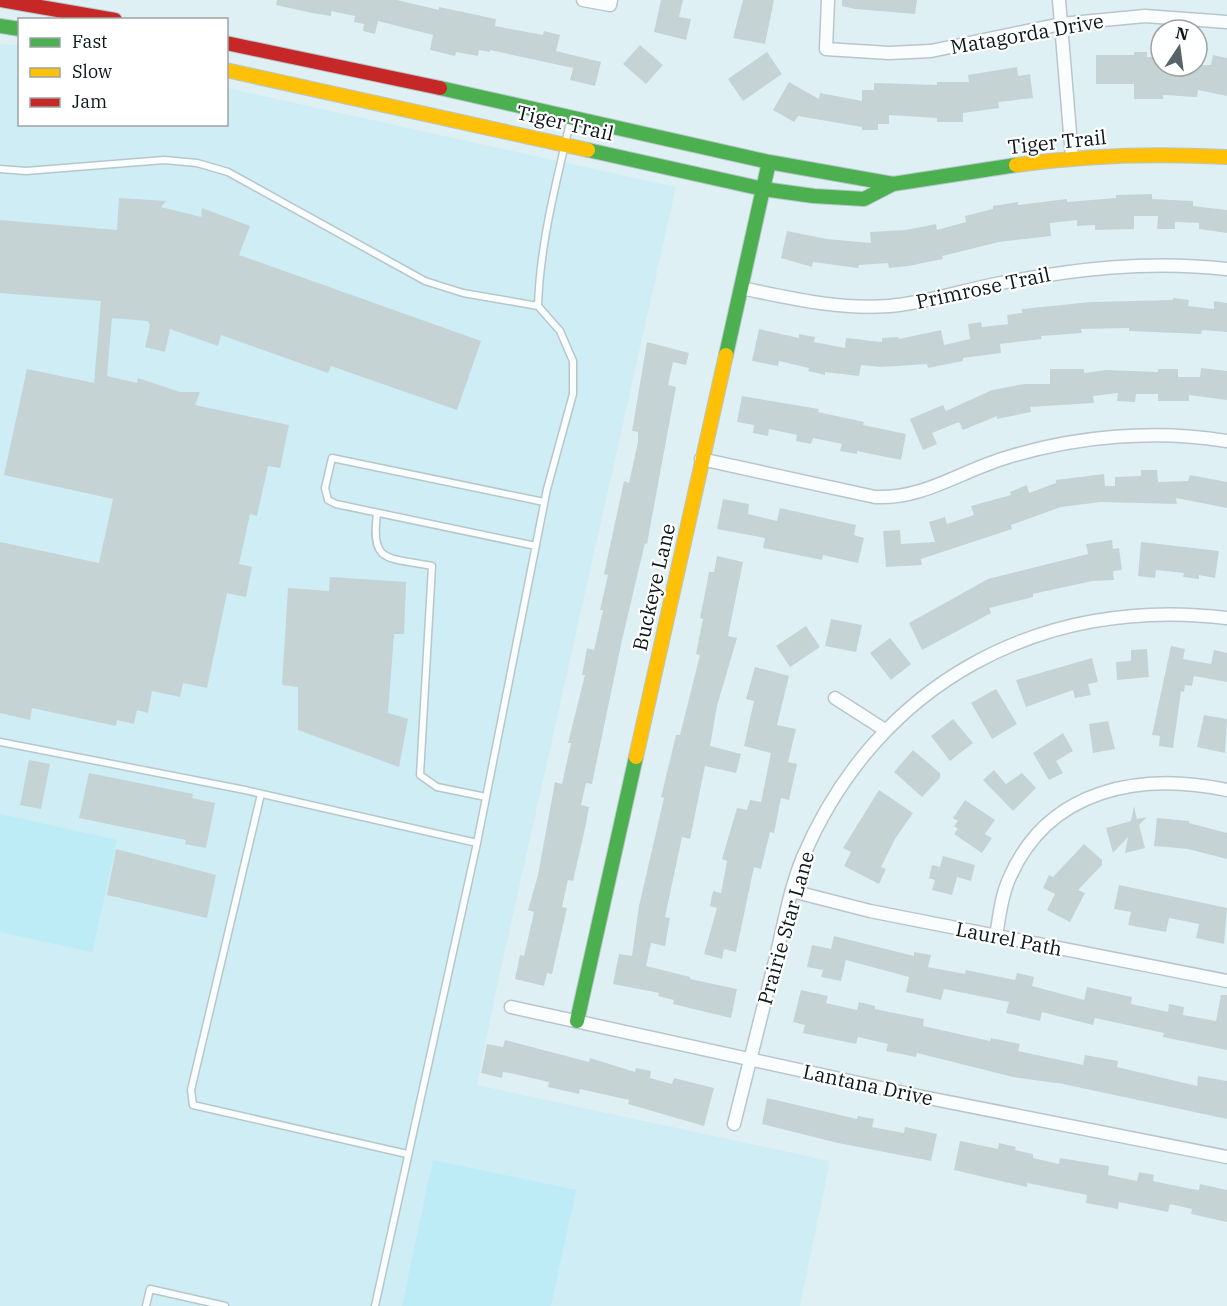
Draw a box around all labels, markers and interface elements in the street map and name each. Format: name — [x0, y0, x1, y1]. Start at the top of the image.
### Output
street label: Matagorda Drive — [948, 7, 1106, 60]
legend — [18, 18, 228, 126]
north arrow — [1149, 18, 1209, 78]
text: N — [1174, 22, 1191, 45]
text: Fast — [72, 30, 107, 53]
text: Slow — [72, 60, 112, 83]
text: Jam — [72, 90, 107, 113]
street label: Tiger Trail — [514, 98, 616, 147]
street label: Tiger Trail — [1006, 123, 1108, 160]
street label: Primrose Trail — [913, 260, 1053, 315]
street label: Buckeye Lane — [626, 520, 681, 653]
street label: Prairie Star Lane — [751, 848, 820, 1008]
street label: Laurel Path — [954, 915, 1065, 962]
street label: Lantana Drive — [801, 1058, 936, 1111]

